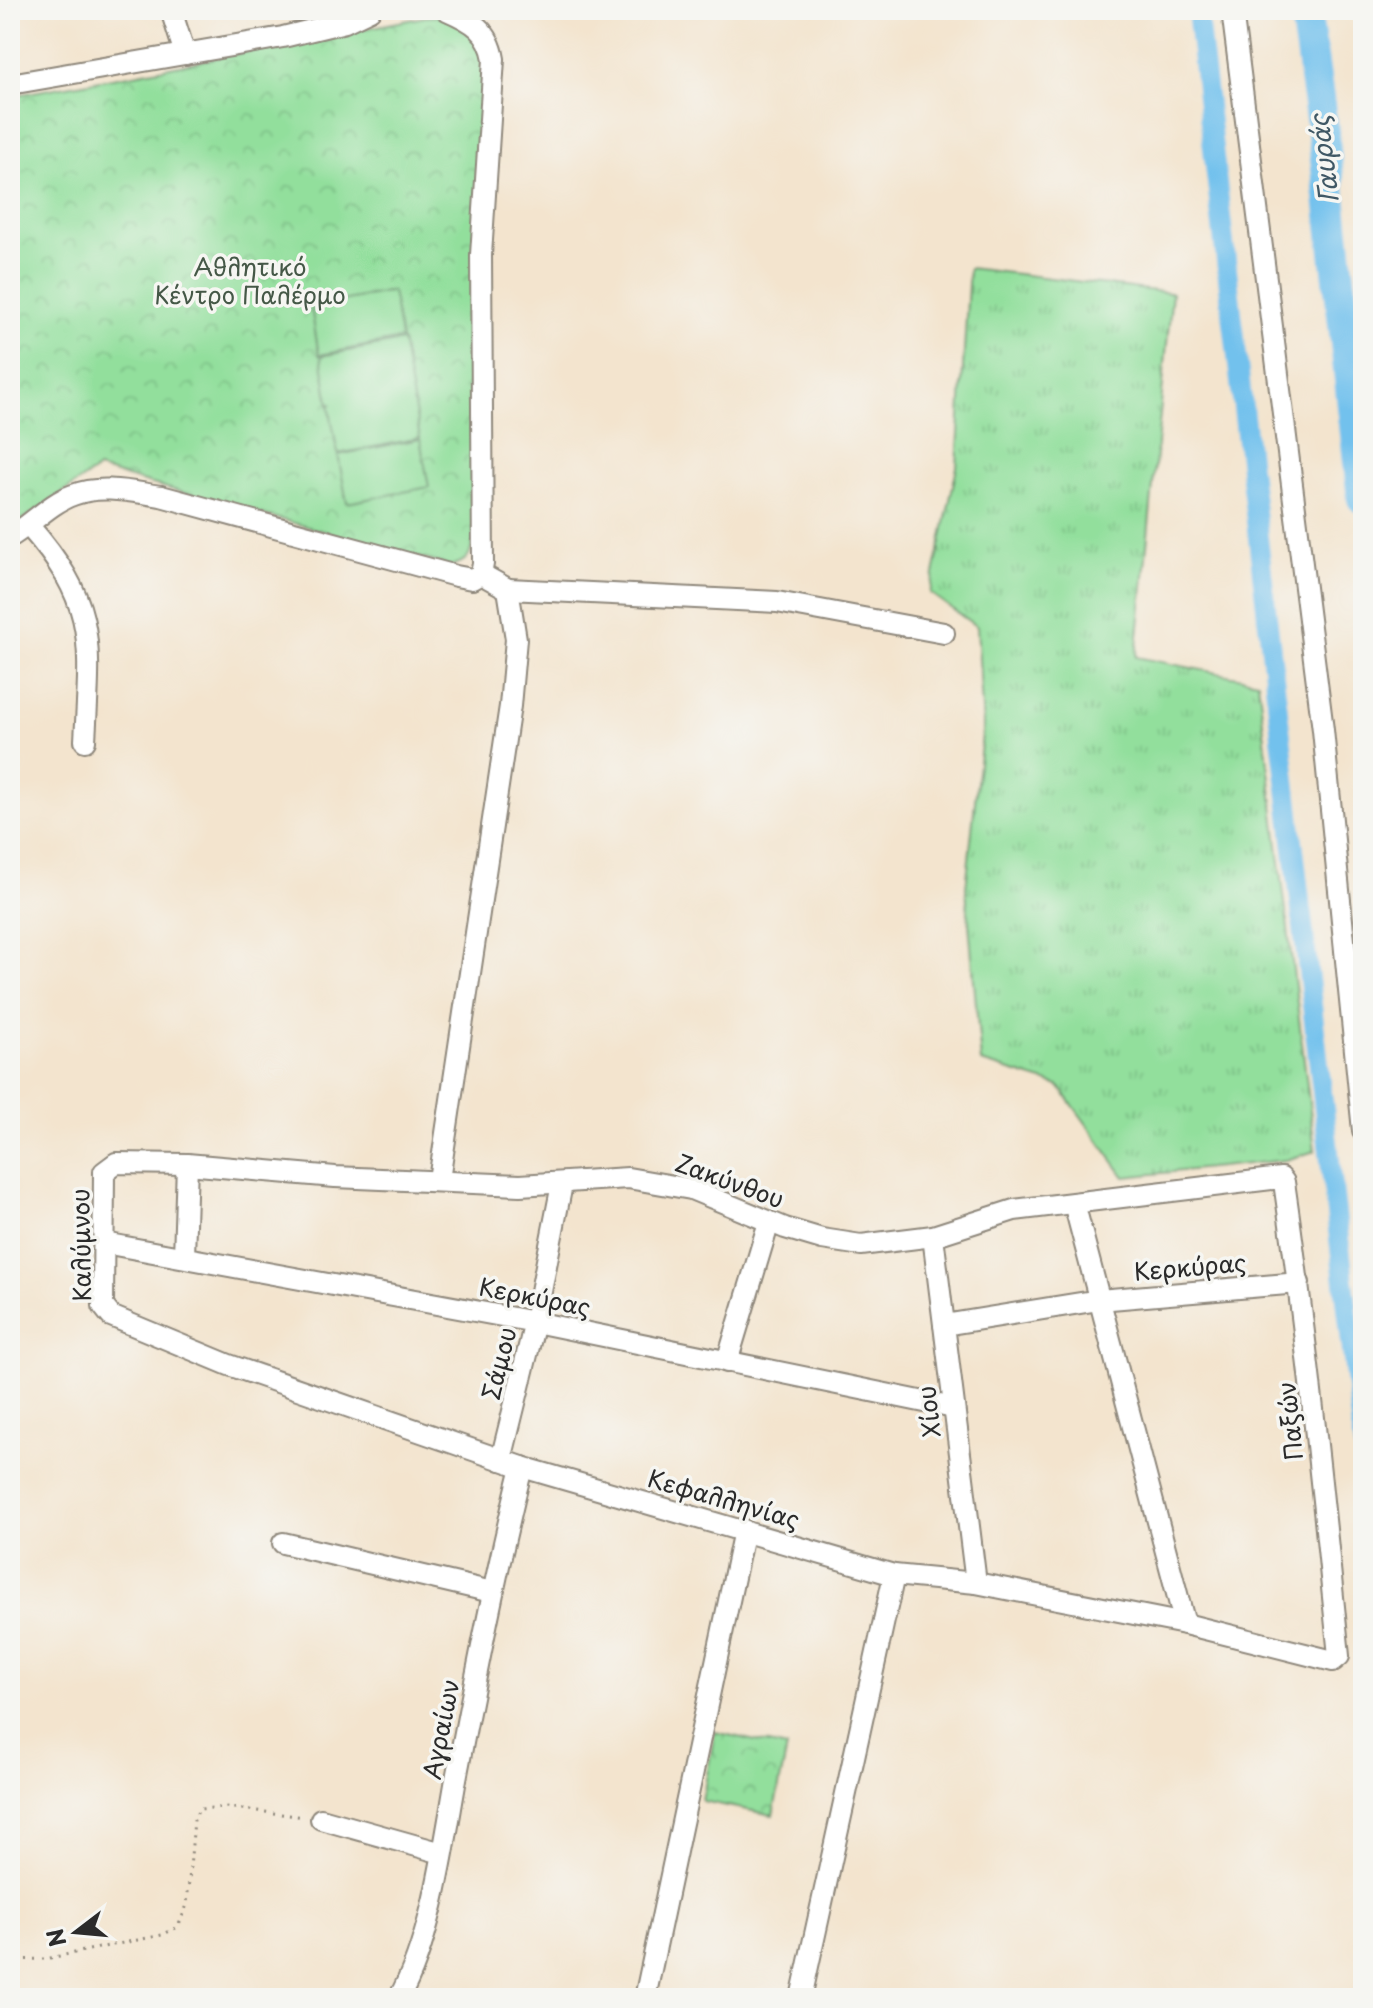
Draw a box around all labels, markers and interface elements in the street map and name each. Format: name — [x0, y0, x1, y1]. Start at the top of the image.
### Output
water label: Γαυράς — [1298, 110, 1348, 206]
park label: Αθλητικό Κέντρο Παλέρμο — [154, 248, 346, 312]
street label: Ζακύνθου — [671, 1144, 789, 1216]
street label: Καλύμνου — [61, 1188, 99, 1302]
street label: Κερκύρας — [1132, 1243, 1248, 1289]
street label: Κερκύρας — [476, 1268, 594, 1324]
street label: Σάμου — [472, 1323, 524, 1403]
street label: Παξών — [1267, 1380, 1311, 1462]
street label: Χίου — [907, 1384, 949, 1440]
street label: Κεφαλληνίας — [644, 1459, 804, 1537]
street label: Αγραίων — [413, 1676, 467, 1782]
north arrow — [36, 1892, 116, 1972]
text: N — [37, 1925, 74, 1951]

